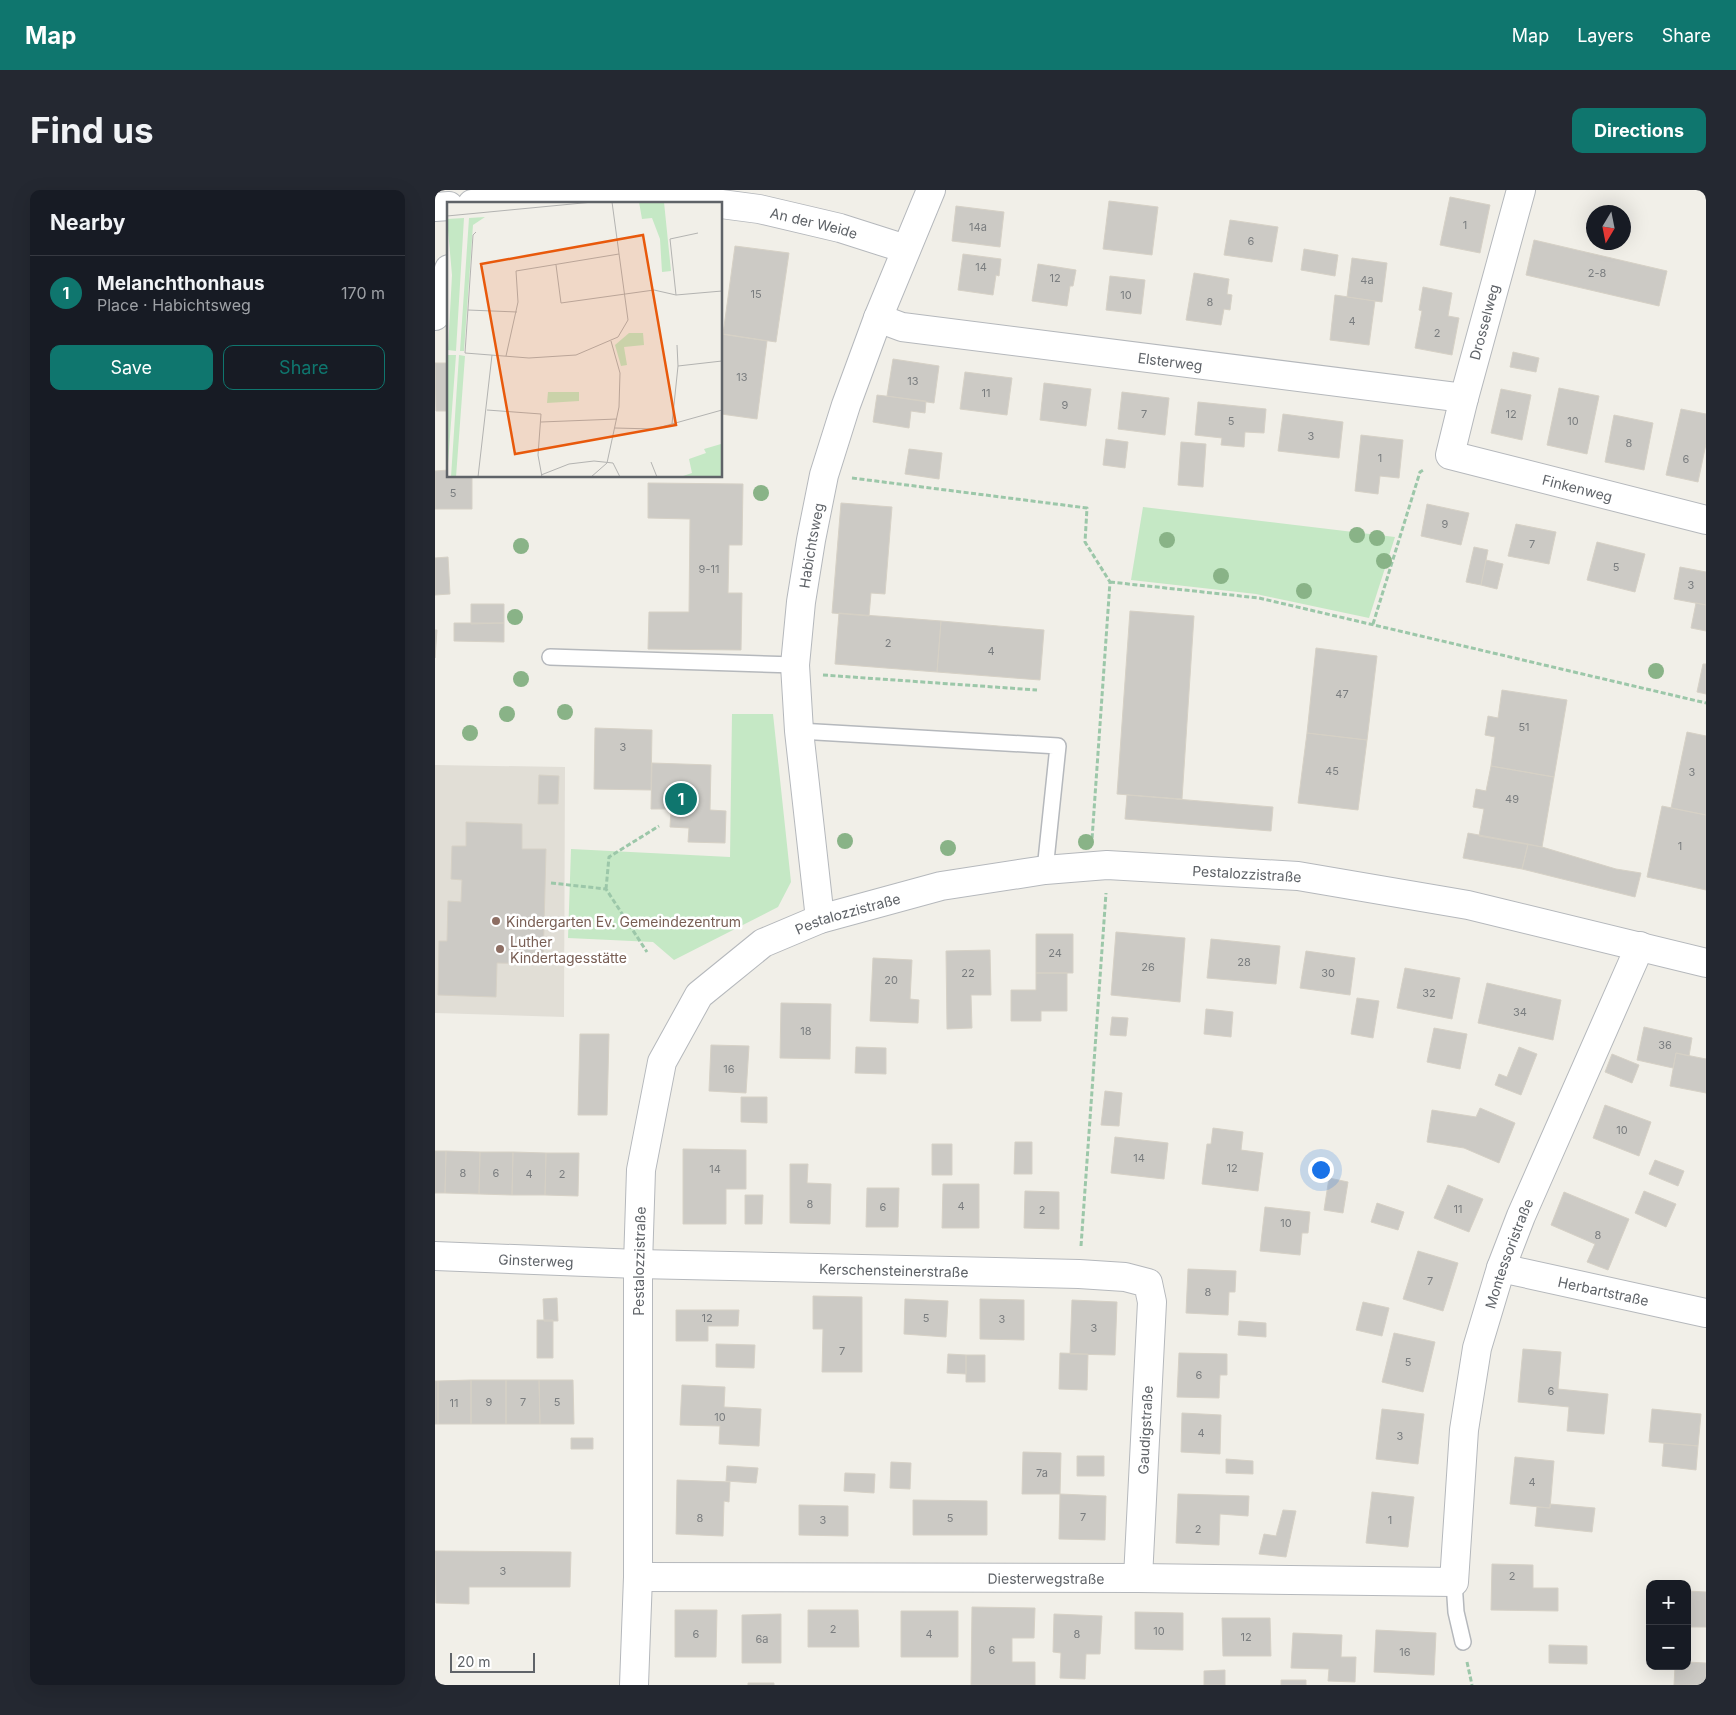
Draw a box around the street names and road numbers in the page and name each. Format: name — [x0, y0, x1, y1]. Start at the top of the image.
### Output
street label: An der Weide — [769, 203, 860, 242]
street label: Drosselweg — [1466, 282, 1502, 362]
street label: Elsterweg — [1137, 348, 1204, 373]
street label: Finkenweg — [1541, 470, 1614, 504]
street label: Habichtsweg — [795, 501, 827, 589]
street label: Pestalozzistraße — [1192, 861, 1302, 885]
street label: Pestalozzistraße — [792, 889, 902, 937]
street label: Montessoristraße — [1481, 1196, 1536, 1311]
street label: Pestalozzistraße — [629, 1206, 648, 1316]
street label: Ginsterweg — [498, 1250, 574, 1270]
street label: Kerschensteinerstraße — [819, 1260, 969, 1280]
street label: Herbartstraße — [1557, 1272, 1651, 1309]
street label: Gaudigstraße — [1134, 1385, 1156, 1475]
street label: Diesterwegstraße — [987, 1569, 1105, 1586]

